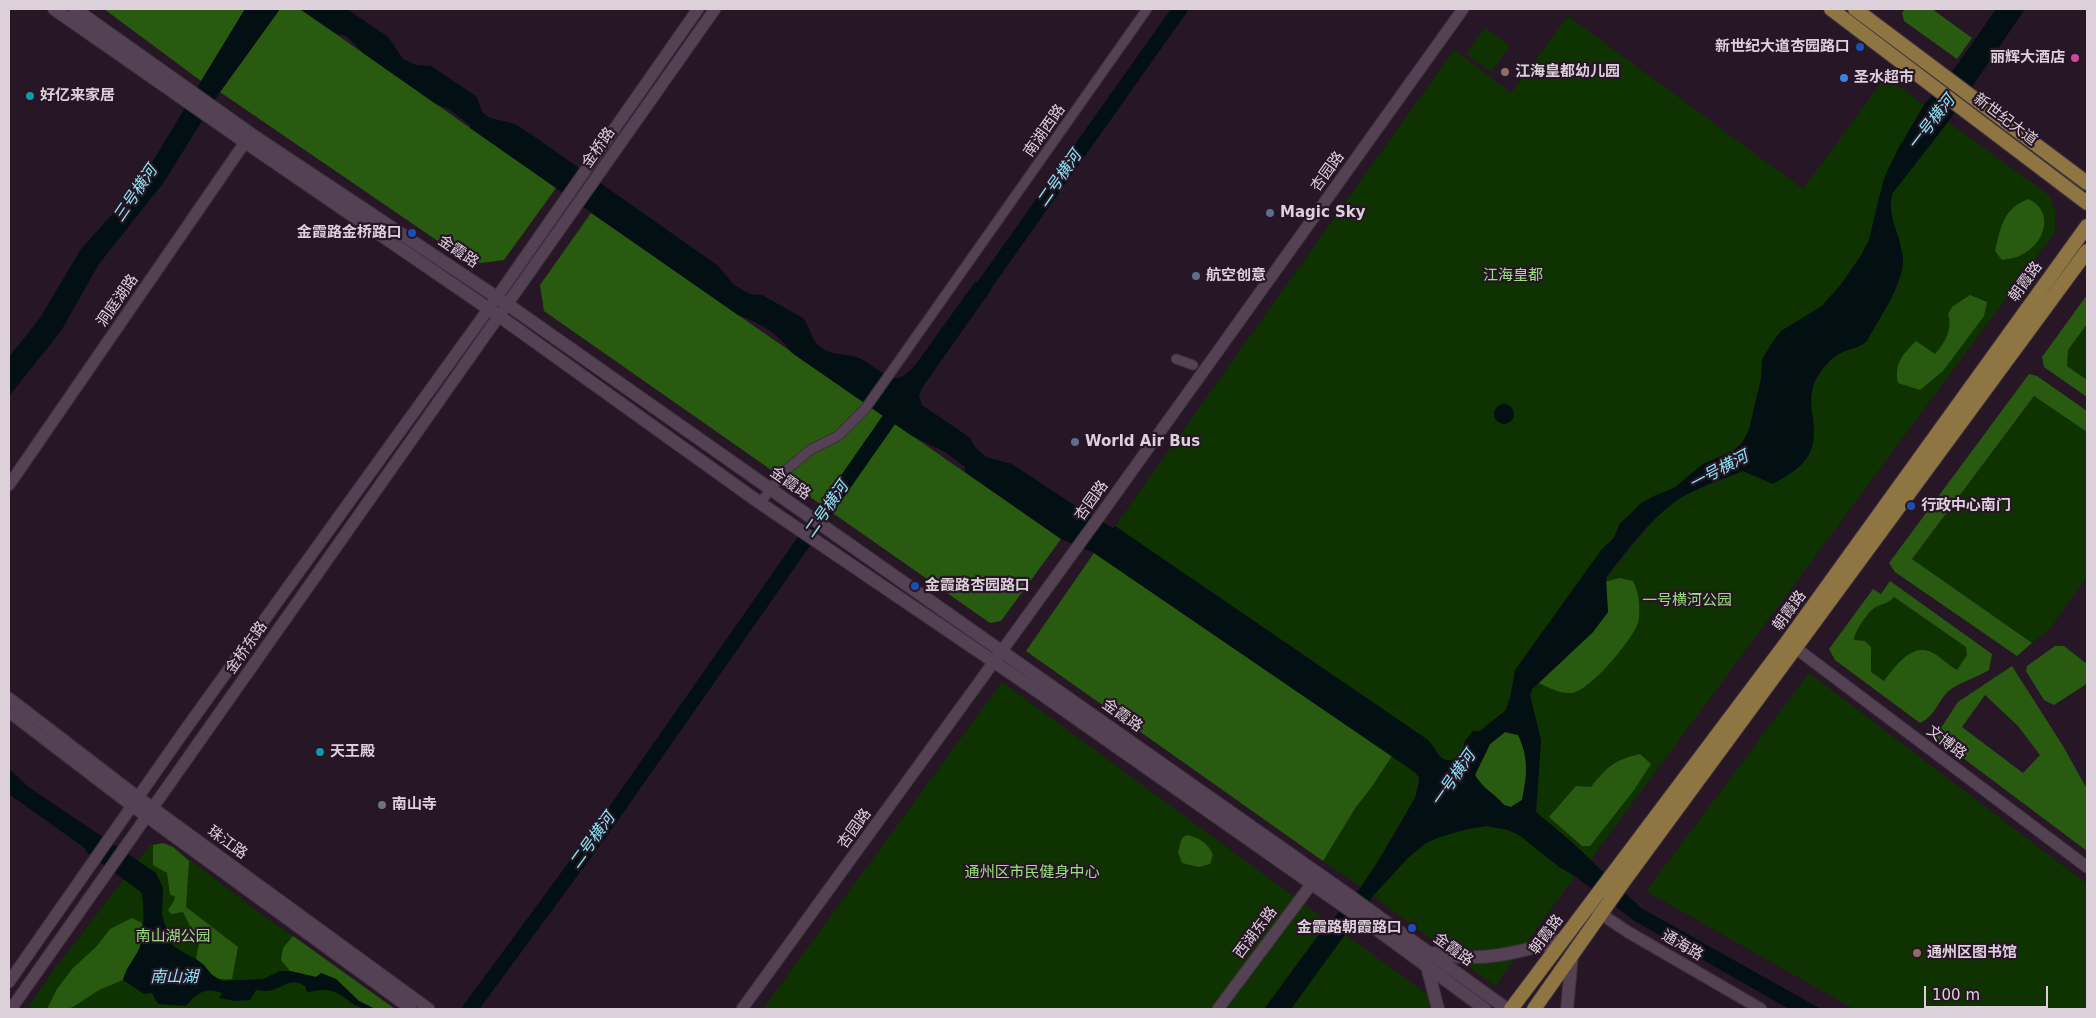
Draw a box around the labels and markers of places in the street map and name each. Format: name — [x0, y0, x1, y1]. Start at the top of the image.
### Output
place label: 新世纪大道杏园路口 — [1715, 38, 1850, 56]
marker: 新世纪大道杏园路口 — [1854, 41, 1866, 53]
place label: 丽辉大酒店 — [1990, 49, 2065, 67]
marker: 丽辉大酒店 — [2069, 52, 2081, 64]
place label: 江海皇都幼儿园 — [1515, 63, 1620, 81]
marker: 江海皇都幼儿园 — [1499, 66, 1511, 78]
place label: 圣水超市 — [1854, 69, 1914, 87]
marker: 圣水超市 — [1838, 72, 1850, 84]
place label: 好亿来家居 — [40, 87, 115, 105]
marker: 好亿来家居 — [24, 90, 36, 102]
place label: Magic Sky — [1280, 204, 1366, 222]
marker: Magic Sky — [1264, 207, 1276, 219]
place label: 金霞路金桥路口 — [297, 224, 402, 242]
marker: 金霞路金桥路口 — [406, 227, 418, 239]
place label: 航空创意 — [1206, 267, 1266, 285]
marker: 航空创意 — [1190, 270, 1202, 282]
place label: World Air Bus — [1085, 433, 1200, 451]
marker: World Air Bus — [1069, 436, 1081, 448]
place label: 行政中心南门 — [1921, 497, 2011, 515]
marker: 行政中心南门 — [1905, 500, 1917, 512]
place label: 金霞路杏园路口 — [925, 577, 1030, 595]
marker: 金霞路杏园路口 — [909, 580, 921, 592]
place label: 天王殿 — [330, 743, 375, 761]
marker: 天王殿 — [314, 746, 326, 758]
place label: 南山寺 — [392, 796, 437, 814]
marker: 南山寺 — [376, 799, 388, 811]
place label: 金霞路朝霞路口 — [1297, 919, 1402, 937]
marker: 金霞路朝霞路口 — [1406, 922, 1418, 934]
place label: 通州区图书馆 — [1927, 944, 2017, 962]
marker: 通州区图书馆 — [1911, 947, 1923, 959]

